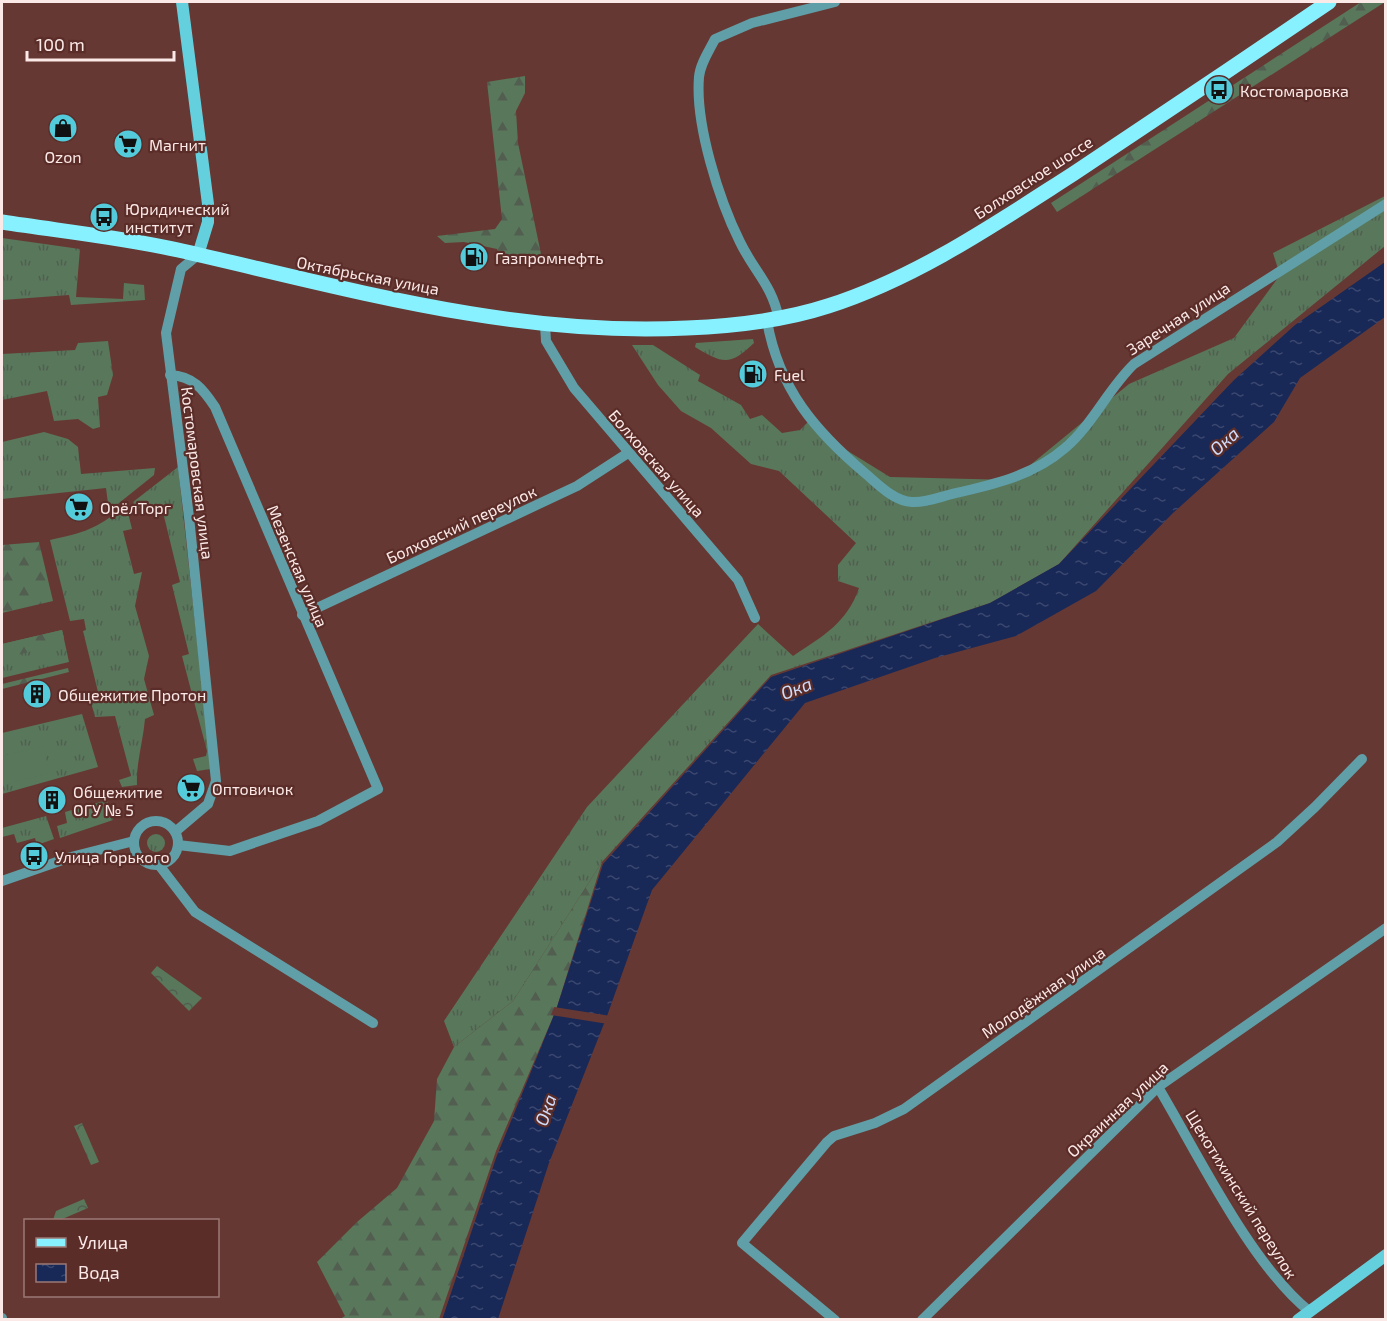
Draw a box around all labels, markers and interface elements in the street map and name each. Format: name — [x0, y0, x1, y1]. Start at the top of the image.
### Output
scale bar — [27, 24, 174, 62]
text: 100 m — [36, 33, 85, 55]
bus stop icon: Костомаровка — [1203, 74, 1235, 106]
place label: Костомаровка — [1240, 81, 1349, 100]
shop icon: Ozon — [47, 112, 79, 144]
supermarket icon: Магнит — [112, 128, 144, 160]
street label: Болховское шоссе — [970, 132, 1096, 222]
place label: Магнит — [149, 135, 206, 154]
place label: Ozon — [44, 147, 82, 166]
place label: Юридический институт — [125, 199, 230, 237]
bus stop icon: Юридический институт — [88, 201, 120, 233]
fuel station icon: Газпромнефть — [458, 241, 490, 273]
place label: Газпромнефть — [495, 248, 603, 267]
street label: Октябрьская улица — [295, 252, 441, 299]
street label: Заречная улица — [1123, 278, 1234, 359]
fuel station icon: Fuel — [737, 358, 769, 390]
place label: Fuel — [774, 365, 805, 384]
street label: Костомаровская улица — [177, 386, 218, 560]
street label: Болховская улица — [604, 405, 709, 521]
water label: Ока — [1205, 422, 1243, 460]
street label: Болховский переулок — [383, 481, 540, 568]
supermarket icon: ОрёлТорг — [63, 491, 95, 523]
place label: ОрёлТорг — [100, 498, 172, 517]
street label: Мезенская улица — [263, 502, 332, 630]
water label: Ока — [777, 672, 815, 704]
building icon: Общежитие Протон — [21, 678, 53, 710]
place label: Общежитие Протон — [58, 685, 206, 704]
supermarket icon: Оптовичок — [175, 772, 207, 804]
place label: Оптовичок — [212, 779, 294, 798]
place label: Общежитие ОГУ № 5 — [73, 782, 163, 819]
building icon: Общежитие ОГУ № 5 — [36, 784, 68, 816]
bus stop icon: Улица Горького — [18, 840, 50, 872]
place label: Улица Горького — [55, 847, 170, 866]
street label: Молодёжная улица — [978, 942, 1109, 1043]
street label: Окраинная улица — [1063, 1057, 1172, 1161]
water label: Ока — [529, 1091, 561, 1129]
street label: Щекотихинский переулок — [1181, 1106, 1302, 1283]
legend — [24, 1219, 219, 1297]
text: Улица — [78, 1231, 128, 1253]
text: Вода — [78, 1261, 120, 1283]

